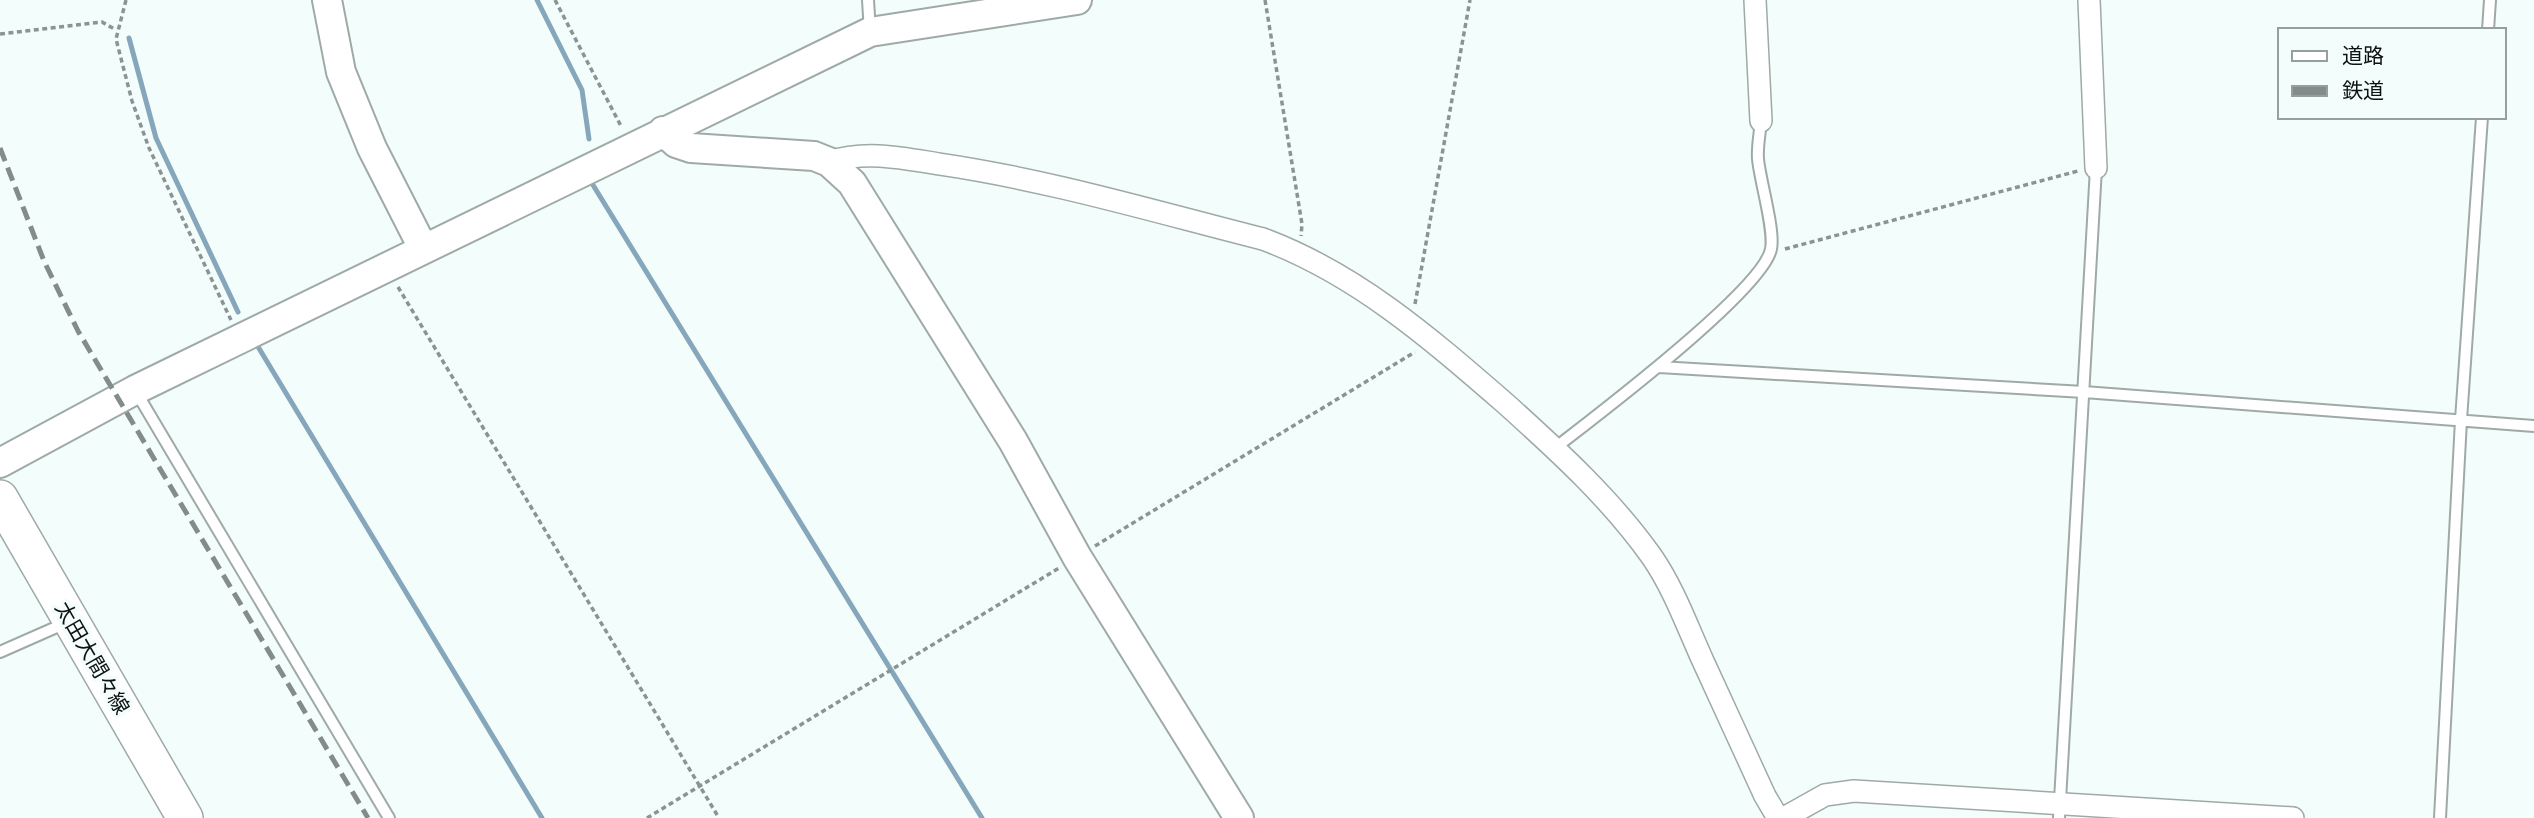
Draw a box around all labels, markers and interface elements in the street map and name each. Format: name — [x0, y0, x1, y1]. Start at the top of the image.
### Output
legend — [2278, 28, 2506, 119]
text: 道路 — [2342, 43, 2384, 69]
text: 鉄道 — [2342, 78, 2384, 104]
street label: 太田大間々線 — [49, 597, 135, 719]

